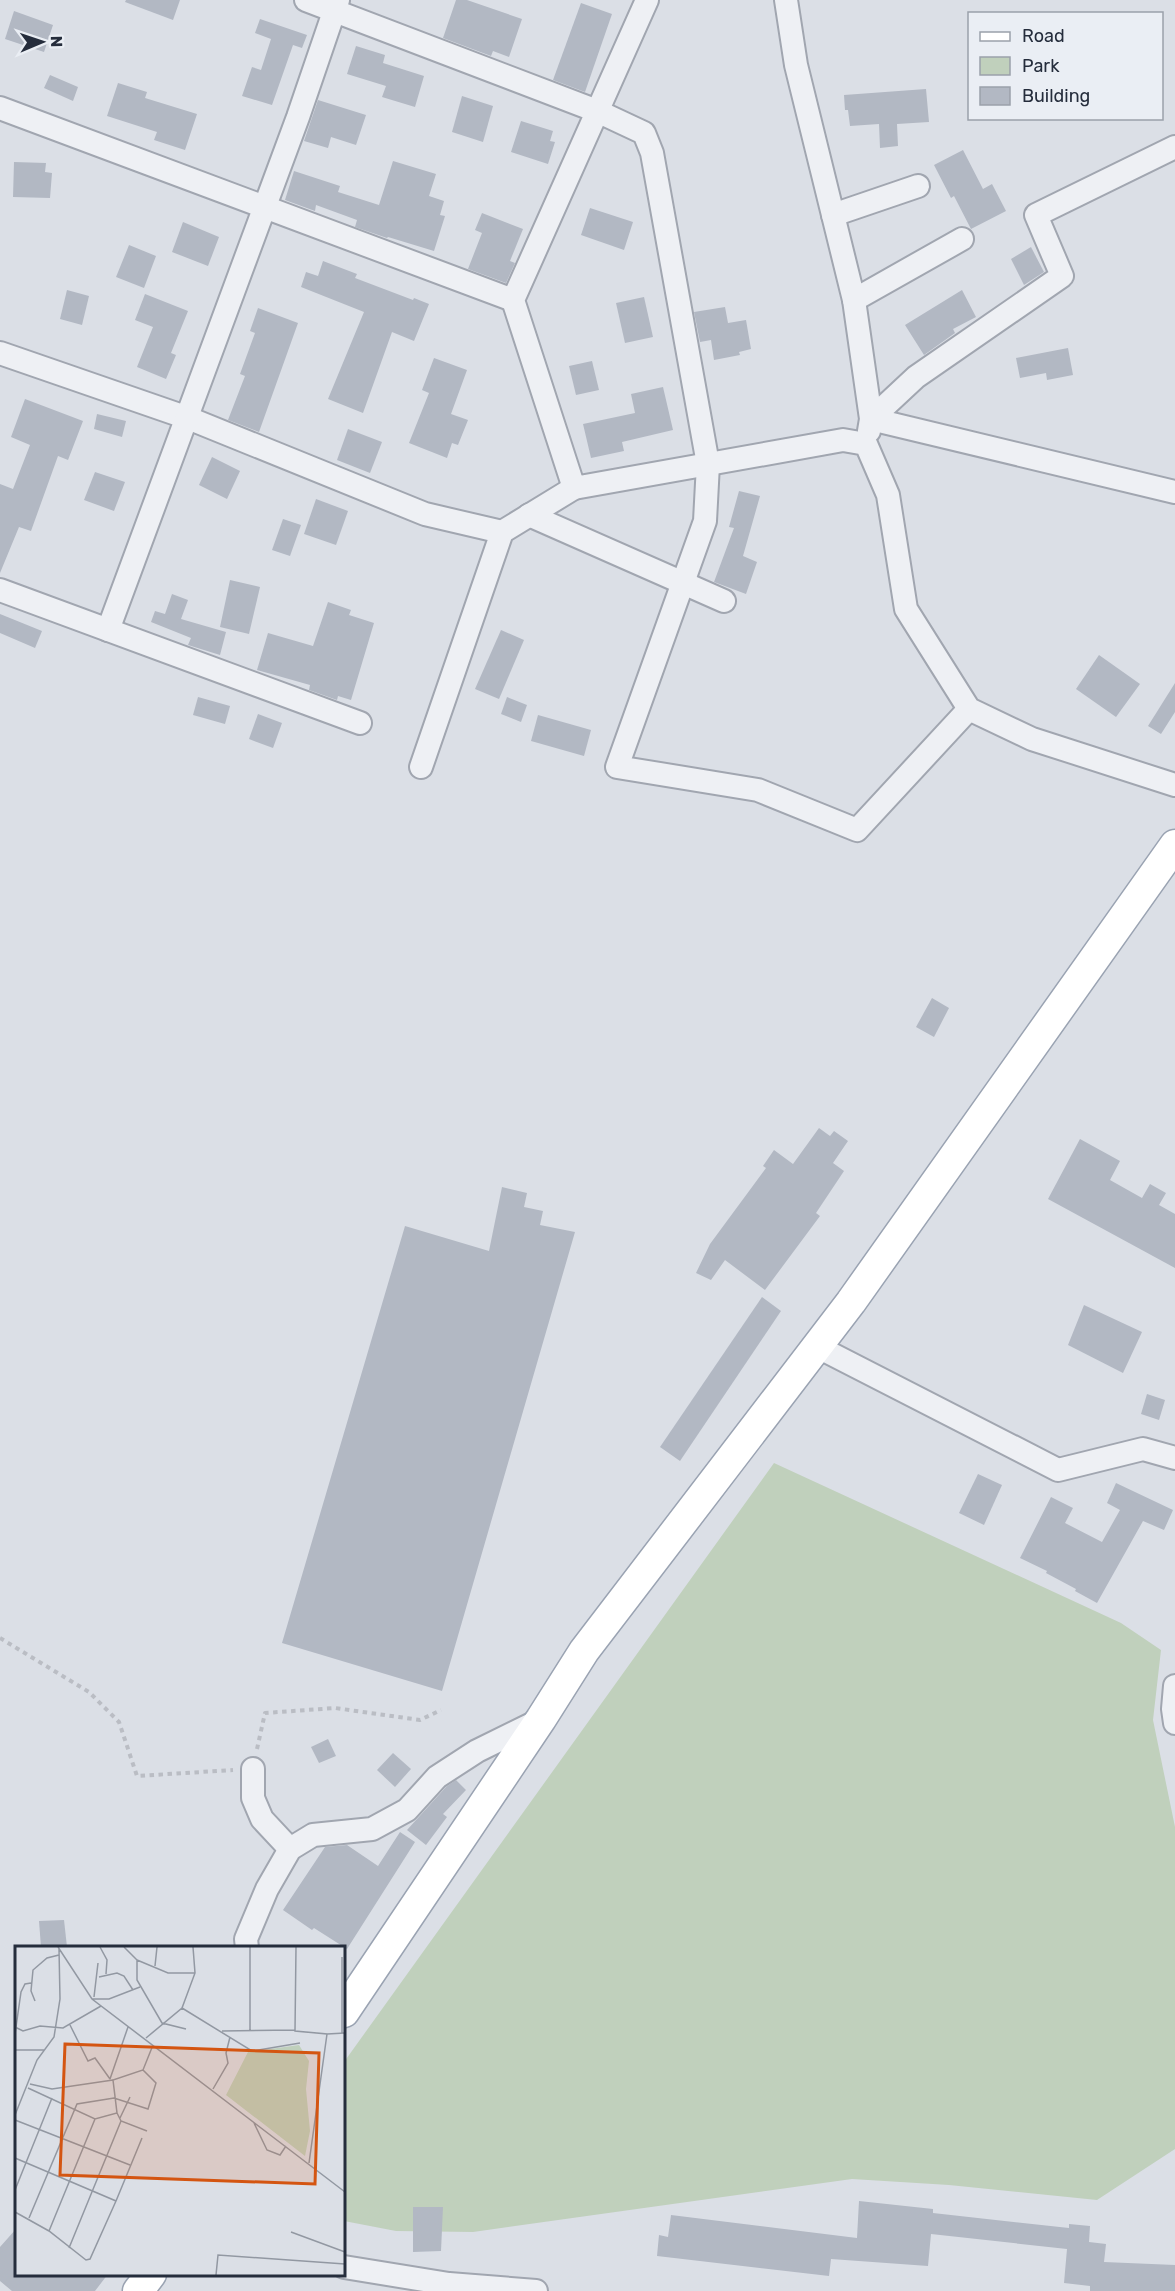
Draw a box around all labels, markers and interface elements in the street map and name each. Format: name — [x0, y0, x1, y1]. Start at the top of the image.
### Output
north arrow — [12, 12, 72, 72]
legend — [968, 12, 1163, 120]
text: Road — [1022, 25, 1065, 47]
text: N — [47, 35, 66, 48]
text: Park — [1022, 55, 1060, 77]
text: Building — [1022, 85, 1090, 107]
inset map — [15, 1946, 345, 2276]

